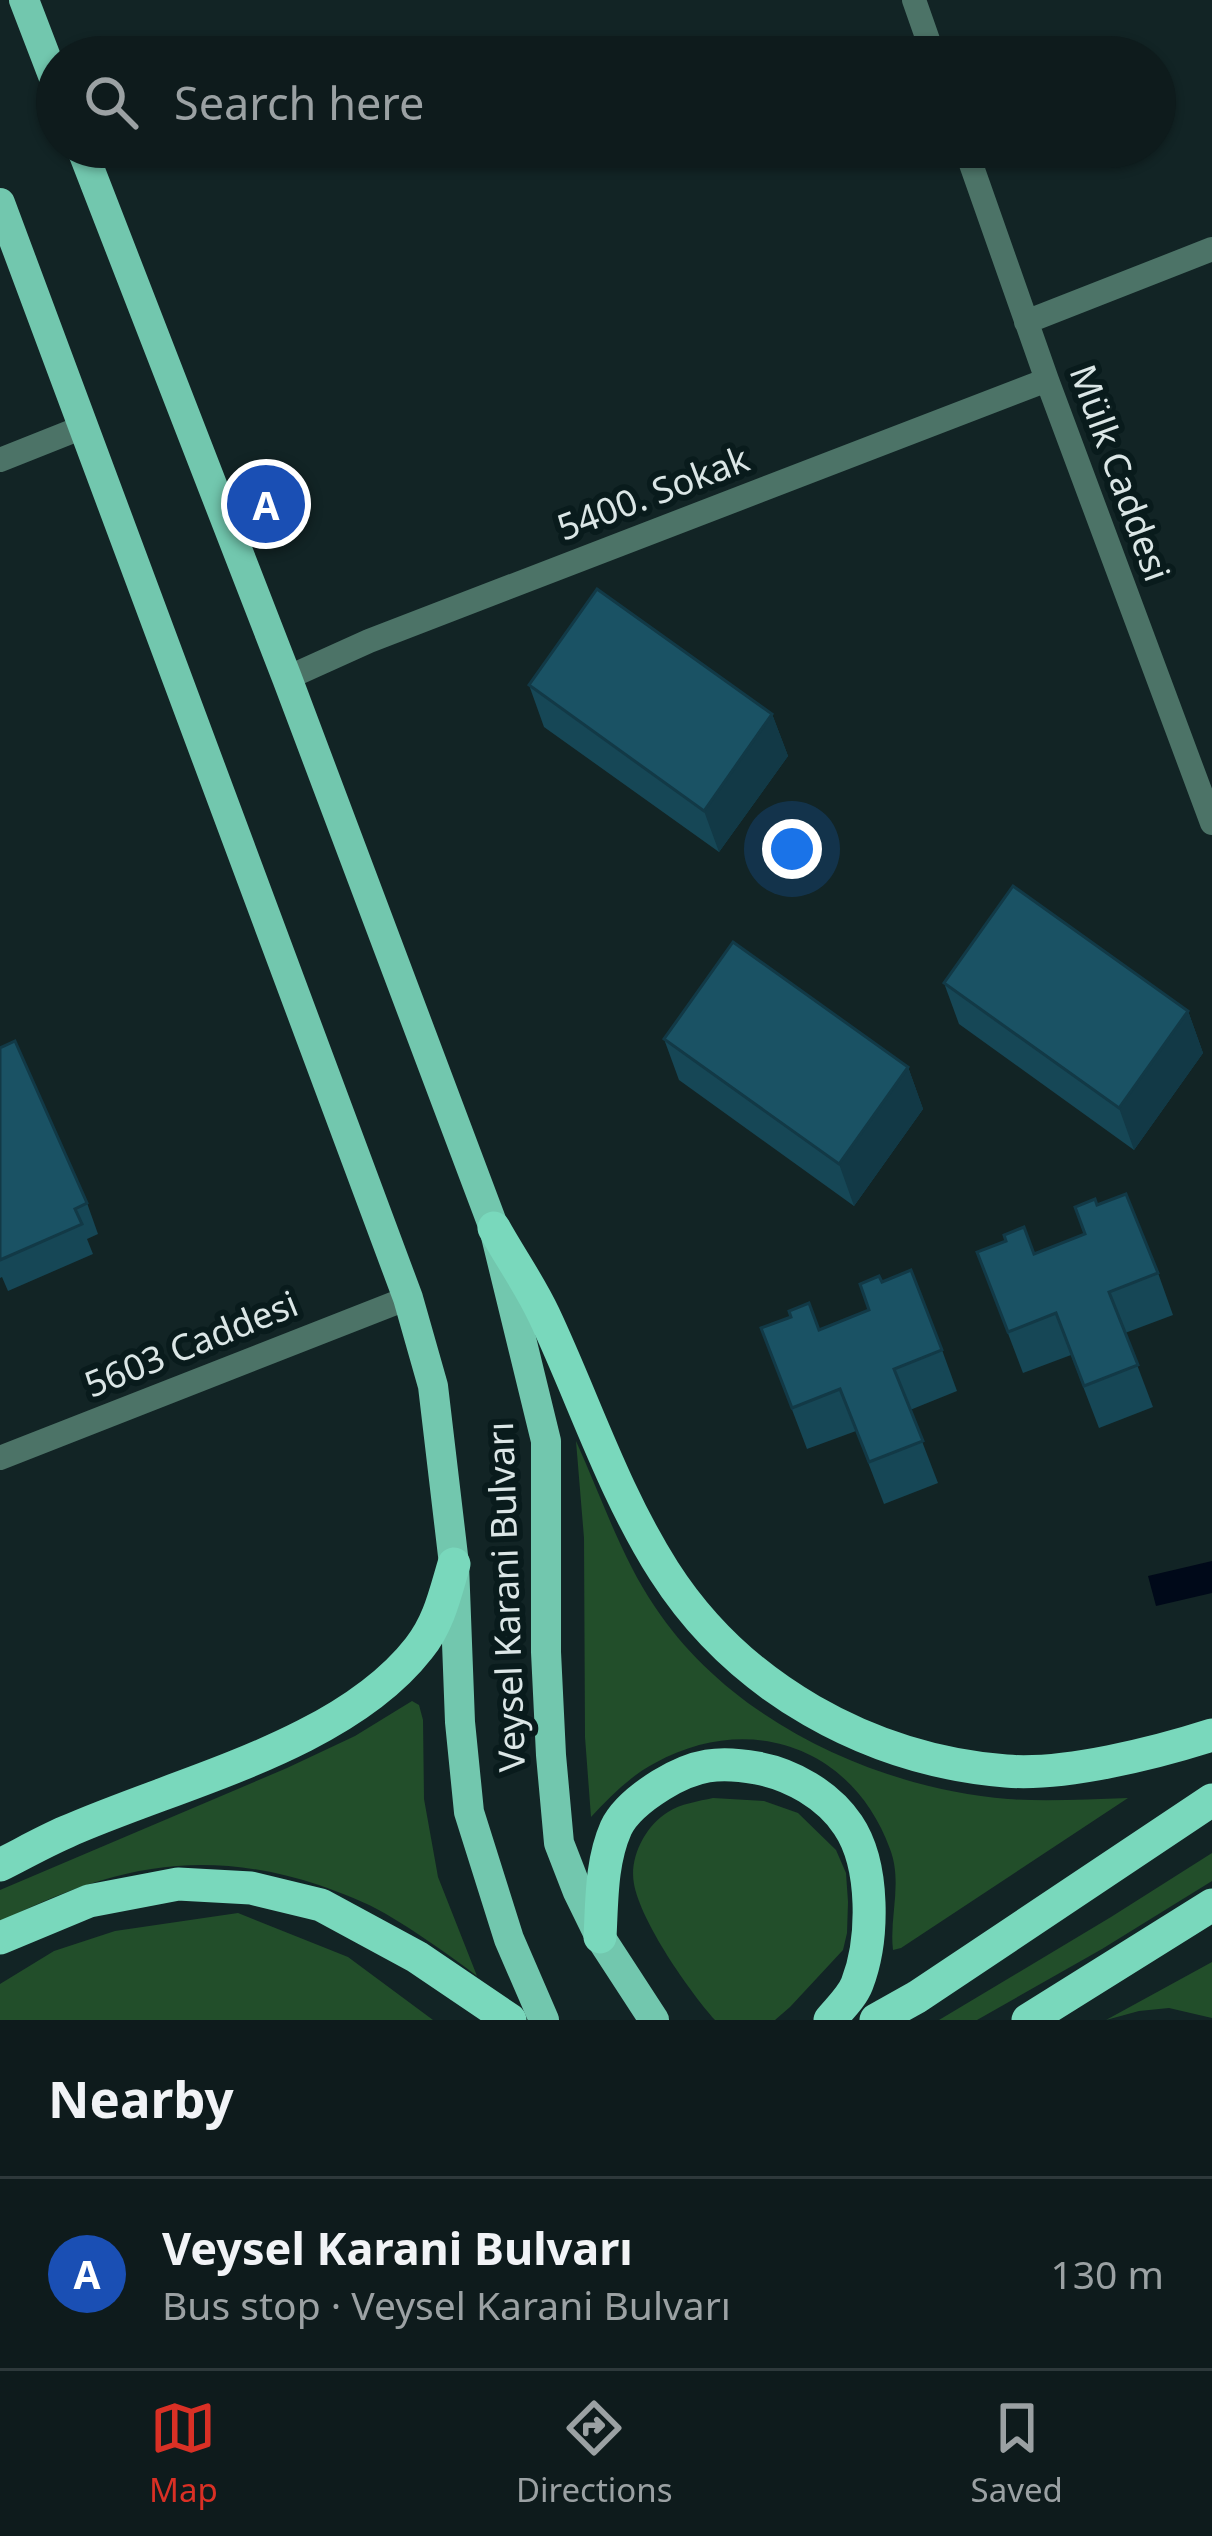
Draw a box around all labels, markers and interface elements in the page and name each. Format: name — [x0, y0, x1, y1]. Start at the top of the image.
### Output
search box — [36, 36, 1176, 168]
icon: search — [78, 69, 144, 135]
text: Search here — [174, 72, 424, 133]
street label: Mülk Caddesi — [1059, 358, 1182, 588]
street label: 5400. Sokak — [550, 434, 756, 552]
pin: A — [227, 459, 305, 549]
your location — [762, 819, 822, 879]
street label: 5603 Caddesi — [77, 1279, 305, 1409]
street label: Veysel Karani Bulvarı — [475, 1421, 536, 1773]
text: Nearby — [48, 2063, 234, 2133]
text: Veysel Karani Bulvarı — [162, 2217, 633, 2278]
text: A — [74, 2247, 101, 2300]
text: 130 m — [1050, 2247, 1164, 2300]
text: Bus stop · Veysel Karani Bulvarı — [162, 2278, 731, 2331]
tab: Map — [149, 2395, 218, 2512]
tab: Directions — [516, 2395, 673, 2512]
tab: Saved — [971, 2395, 1063, 2512]

